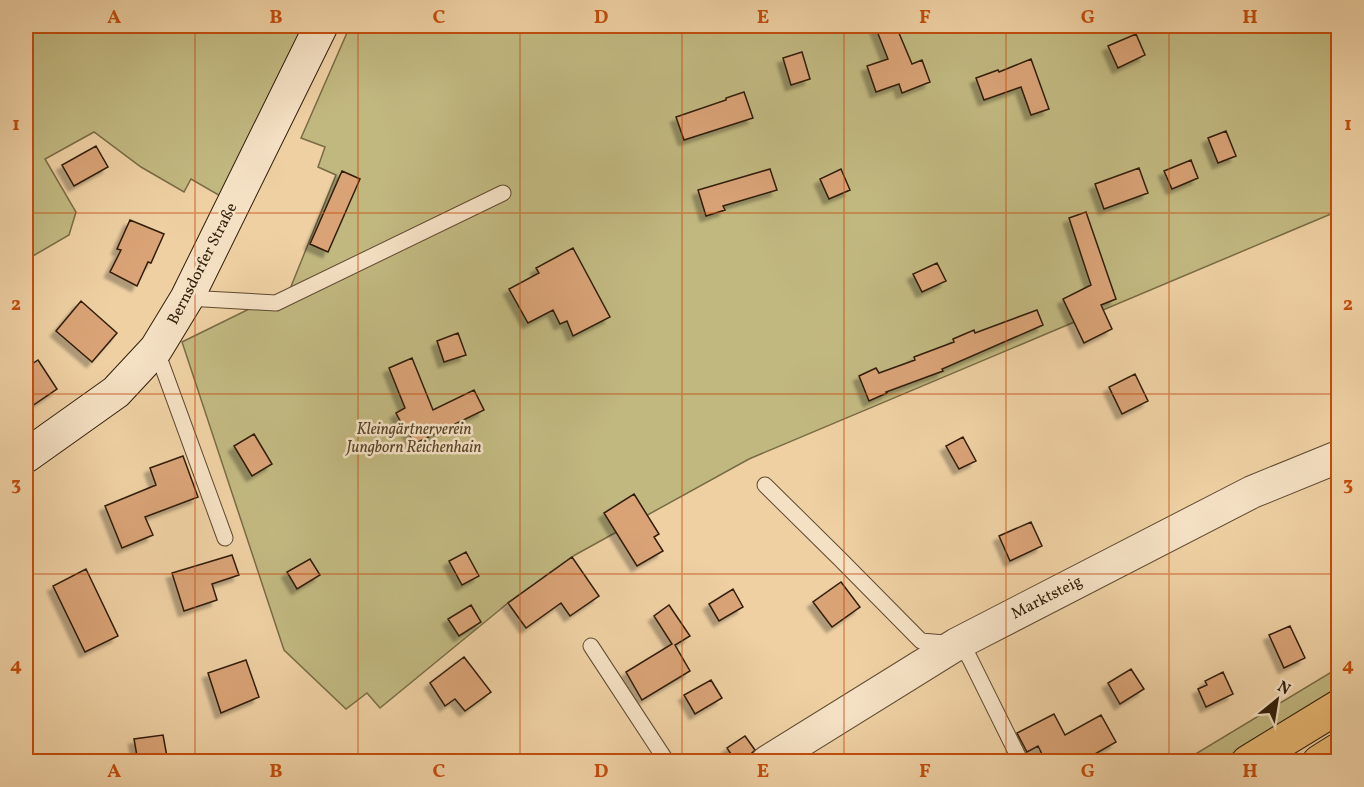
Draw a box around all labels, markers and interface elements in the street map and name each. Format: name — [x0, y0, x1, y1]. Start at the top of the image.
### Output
text: A — [107, 4, 121, 32]
text: B — [269, 4, 283, 32]
text: C — [433, 4, 446, 32]
text: D — [594, 4, 608, 32]
text: E — [757, 4, 769, 32]
text: F — [919, 4, 931, 32]
text: G — [1081, 4, 1095, 32]
text: H — [1242, 4, 1258, 32]
text: 1 — [12, 111, 20, 139]
text: 1 — [1344, 111, 1352, 139]
street label: Bernsdorfer Straße — [163, 199, 243, 329]
text: 2 — [11, 291, 21, 319]
text: 2 — [1343, 291, 1353, 319]
park label: Kleingärtnerverein Jungborn Reichenhain — [344, 419, 482, 459]
text: 3 — [11, 471, 21, 499]
text: 3 — [1343, 471, 1353, 499]
street label: Marktsteig — [1008, 571, 1086, 625]
text: 4 — [10, 652, 22, 680]
text: 4 — [1342, 652, 1354, 680]
north arrow — [1247, 670, 1307, 730]
text: N — [1273, 676, 1294, 701]
text: A — [107, 758, 121, 786]
text: B — [269, 758, 283, 786]
text: C — [433, 758, 446, 786]
text: D — [594, 758, 608, 786]
text: E — [757, 758, 769, 786]
text: F — [919, 758, 931, 786]
text: G — [1081, 758, 1095, 786]
text: H — [1242, 758, 1258, 786]

